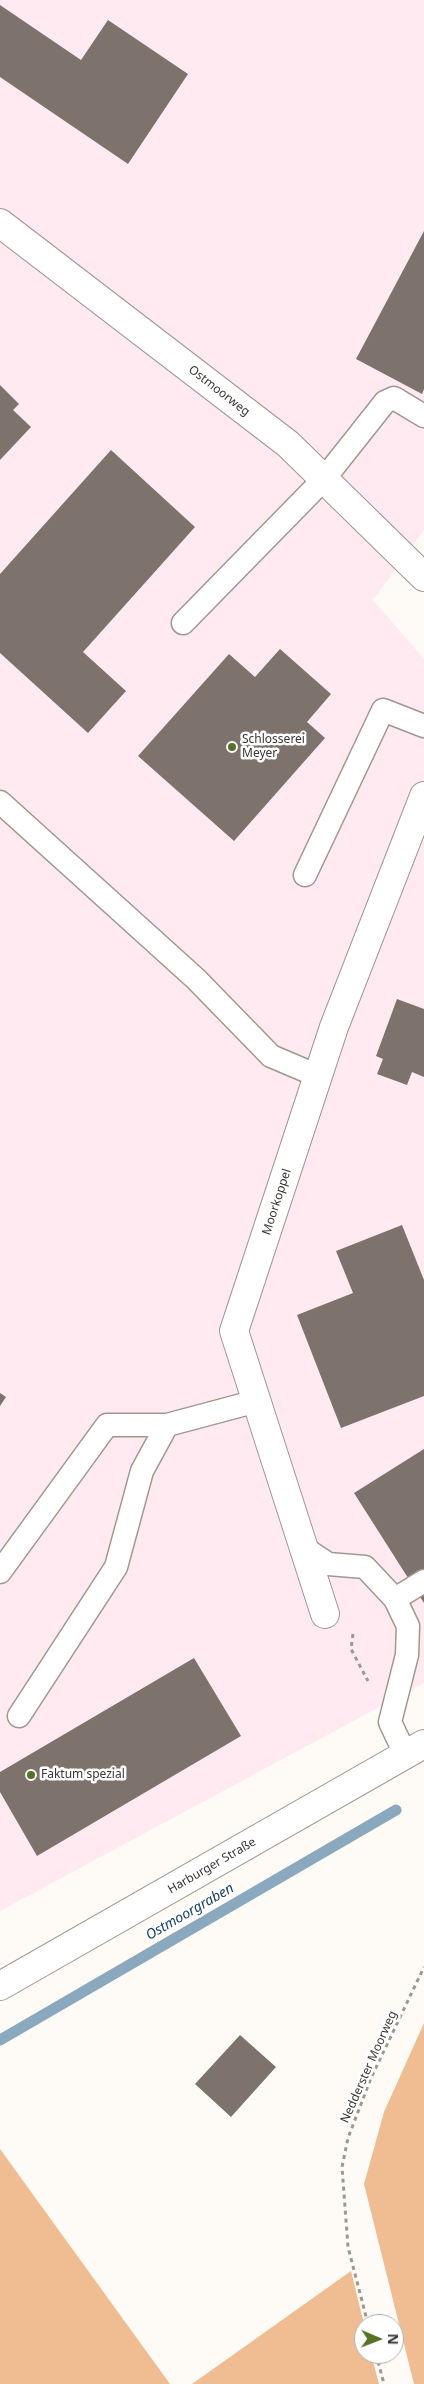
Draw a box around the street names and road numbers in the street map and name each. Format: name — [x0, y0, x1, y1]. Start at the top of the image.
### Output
street label: Ostmoorweg — [186, 363, 252, 419]
street label: Moorkoppel — [260, 1167, 294, 1237]
street label: Harburger Straße — [165, 1835, 259, 1897]
street label: Nedderster Moorweg — [338, 2009, 400, 2125]

